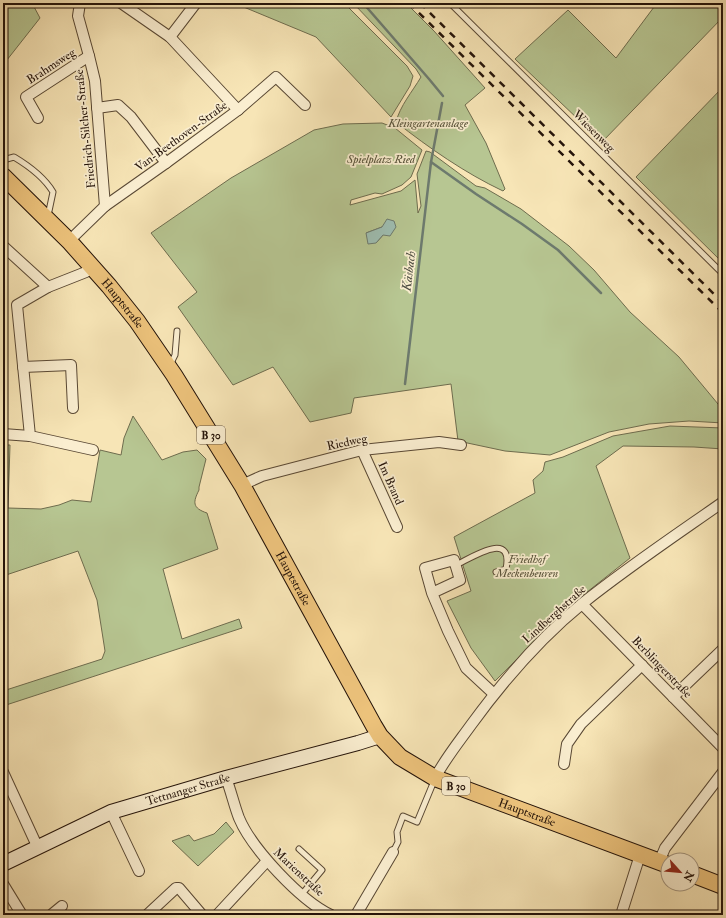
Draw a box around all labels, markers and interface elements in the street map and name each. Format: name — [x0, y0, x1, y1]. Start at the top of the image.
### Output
street label: Brahmsweg — [24, 45, 79, 88]
street label: Friedrich-Silcher-Straße — [72, 69, 99, 189]
street label: Van-Beethoven-Straße — [132, 98, 230, 175]
street label: Wiesenweg — [569, 106, 619, 156]
park label: Kleingartenanlage — [387, 116, 469, 131]
park label: Spielplatz Ried — [346, 152, 416, 167]
water label: Käsbach — [398, 250, 419, 293]
street label: Hauptstraße — [98, 276, 147, 332]
road number: B 30 — [197, 426, 225, 444]
street label: Riedweg — [326, 431, 370, 454]
street label: Im Brand — [374, 459, 407, 507]
street label: Hauptstraße — [272, 549, 314, 609]
park label: Friedhof Meckenbeuren — [495, 552, 559, 581]
street label: Lindberghstraße — [519, 582, 589, 647]
street label: Berblingerstraße — [628, 633, 695, 701]
street label: Tettnanger Straße — [144, 770, 232, 809]
road number: B 30 — [442, 777, 470, 795]
street label: Hauptstraße — [496, 795, 558, 830]
street label: Marienstraße — [270, 845, 327, 900]
north arrow — [660, 852, 700, 892]
text: N — [680, 868, 697, 885]

